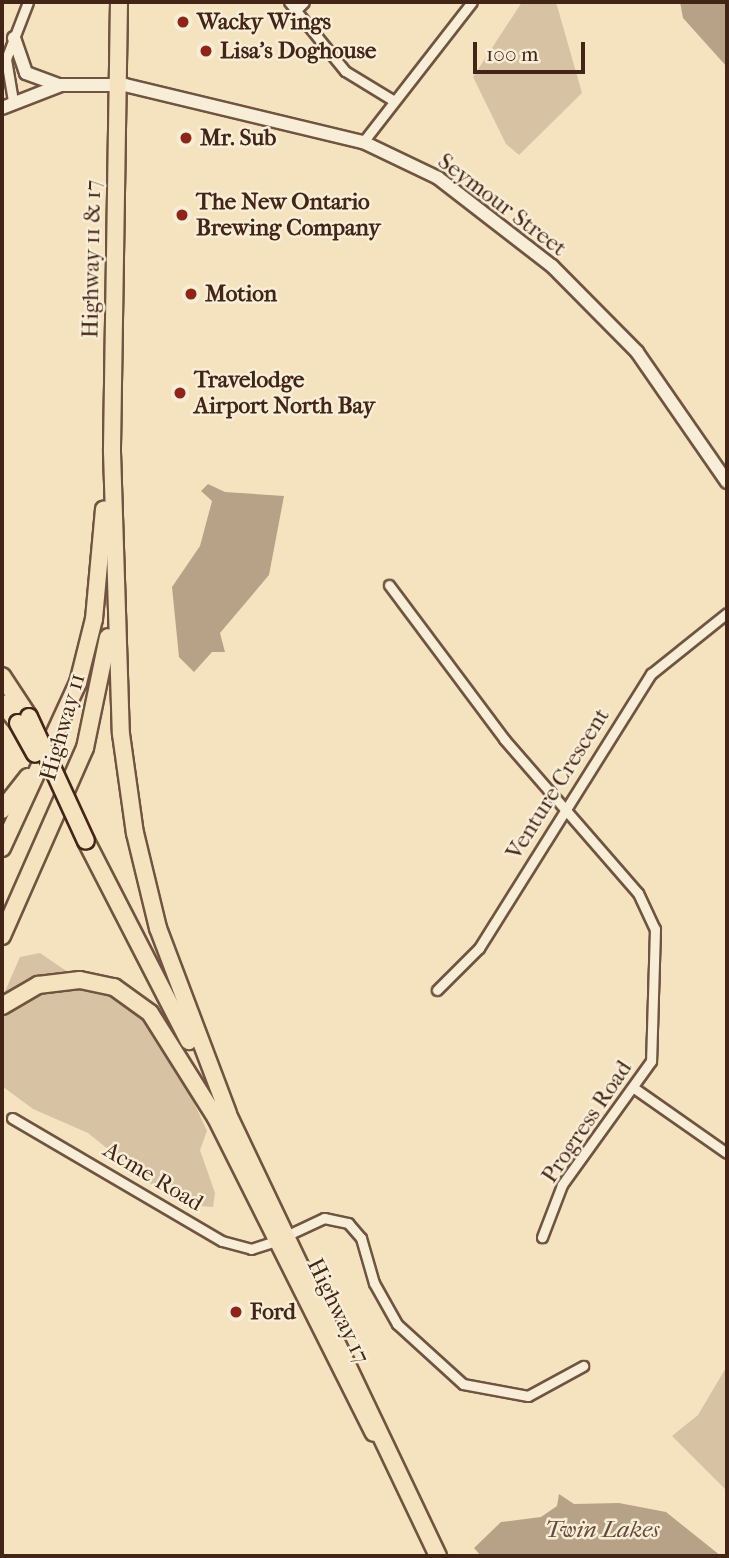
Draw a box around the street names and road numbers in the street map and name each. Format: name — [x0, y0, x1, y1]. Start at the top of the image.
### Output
street label: Seymour Street — [432, 148, 572, 262]
street label: Highway 11 & 17 — [77, 180, 107, 338]
street label: Highway 11 — [35, 670, 91, 784]
street label: Venture Crescent — [500, 703, 616, 865]
street label: Progress Road — [536, 1056, 638, 1188]
street label: Acme Road — [98, 1136, 208, 1218]
street label: Highway 17 — [301, 1254, 375, 1368]

